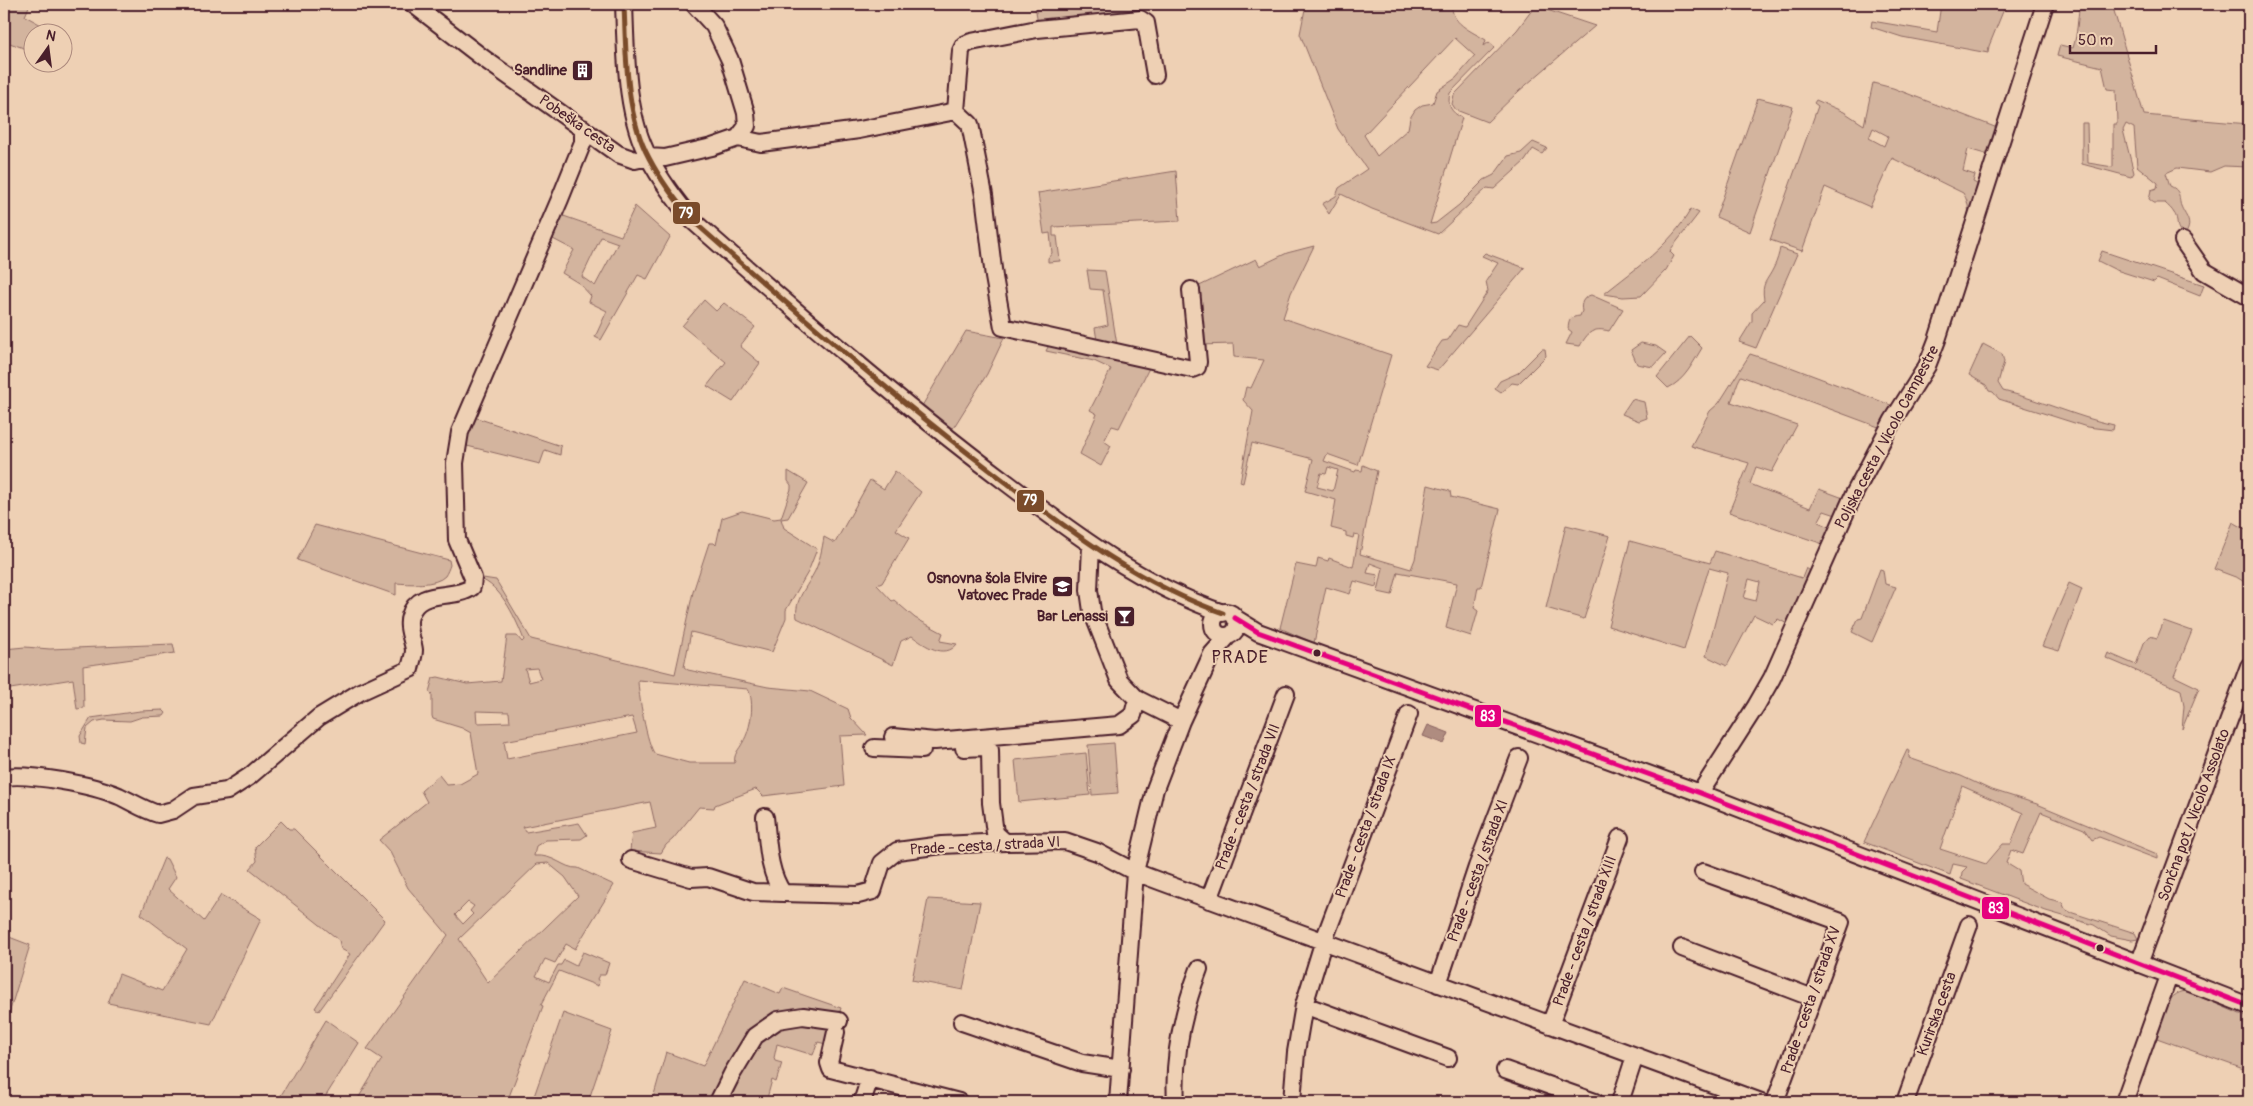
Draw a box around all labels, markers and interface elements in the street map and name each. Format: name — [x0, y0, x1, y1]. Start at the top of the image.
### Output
north arrow — [22, 22, 72, 72]
scale bar — [2070, 22, 2157, 54]
text: N — [44, 26, 58, 45]
text: 50 m — [2078, 31, 2113, 50]
building icon: Sandline — [571, 58, 595, 82]
place label: Sandline — [514, 61, 568, 80]
street label: Pobeška cesta — [535, 91, 619, 157]
line badge: 79 — [672, 201, 701, 225]
text: 79 — [679, 205, 693, 222]
street label: Poljska cesta / Vicolo Campestre — [1831, 342, 1944, 532]
line badge: 79 — [1016, 489, 1045, 513]
text: 79 — [1023, 492, 1037, 509]
place label: Osnovna šola Elvire Vatovec Prade — [927, 569, 1048, 605]
school or university icon: Osnovna šola Elvire Vatovec Prade — [1051, 575, 1075, 599]
bar icon: Bar Lenassi — [1112, 604, 1136, 628]
place label: Bar Lenassi — [1037, 607, 1108, 626]
district label: PRADE — [1211, 646, 1269, 669]
unlabelled marker — [1312, 648, 1322, 658]
line badge: 83 — [1474, 704, 1502, 728]
text: 83 — [1481, 708, 1496, 725]
street label: Prade - cesta / strada VII — [1211, 721, 1285, 873]
street label: Sončna pot / Vicolo Assolato — [2154, 726, 2234, 904]
street label: Prade - cesta / strada IX — [1331, 753, 1401, 901]
street label: Prade - cesta / strada XI — [1443, 797, 1513, 945]
street label: Prade - cesta / strada VI — [909, 833, 1061, 859]
street label: Prade - cesta / strada XIII — [1549, 853, 1621, 1009]
line badge: 83 — [1981, 896, 2010, 920]
text: 83 — [1989, 900, 2004, 917]
street label: Prade - cesta / strada XV — [1777, 924, 1845, 1076]
unlabelled marker — [2095, 943, 2105, 953]
street label: Kurirska cesta — [1913, 969, 1961, 1059]

